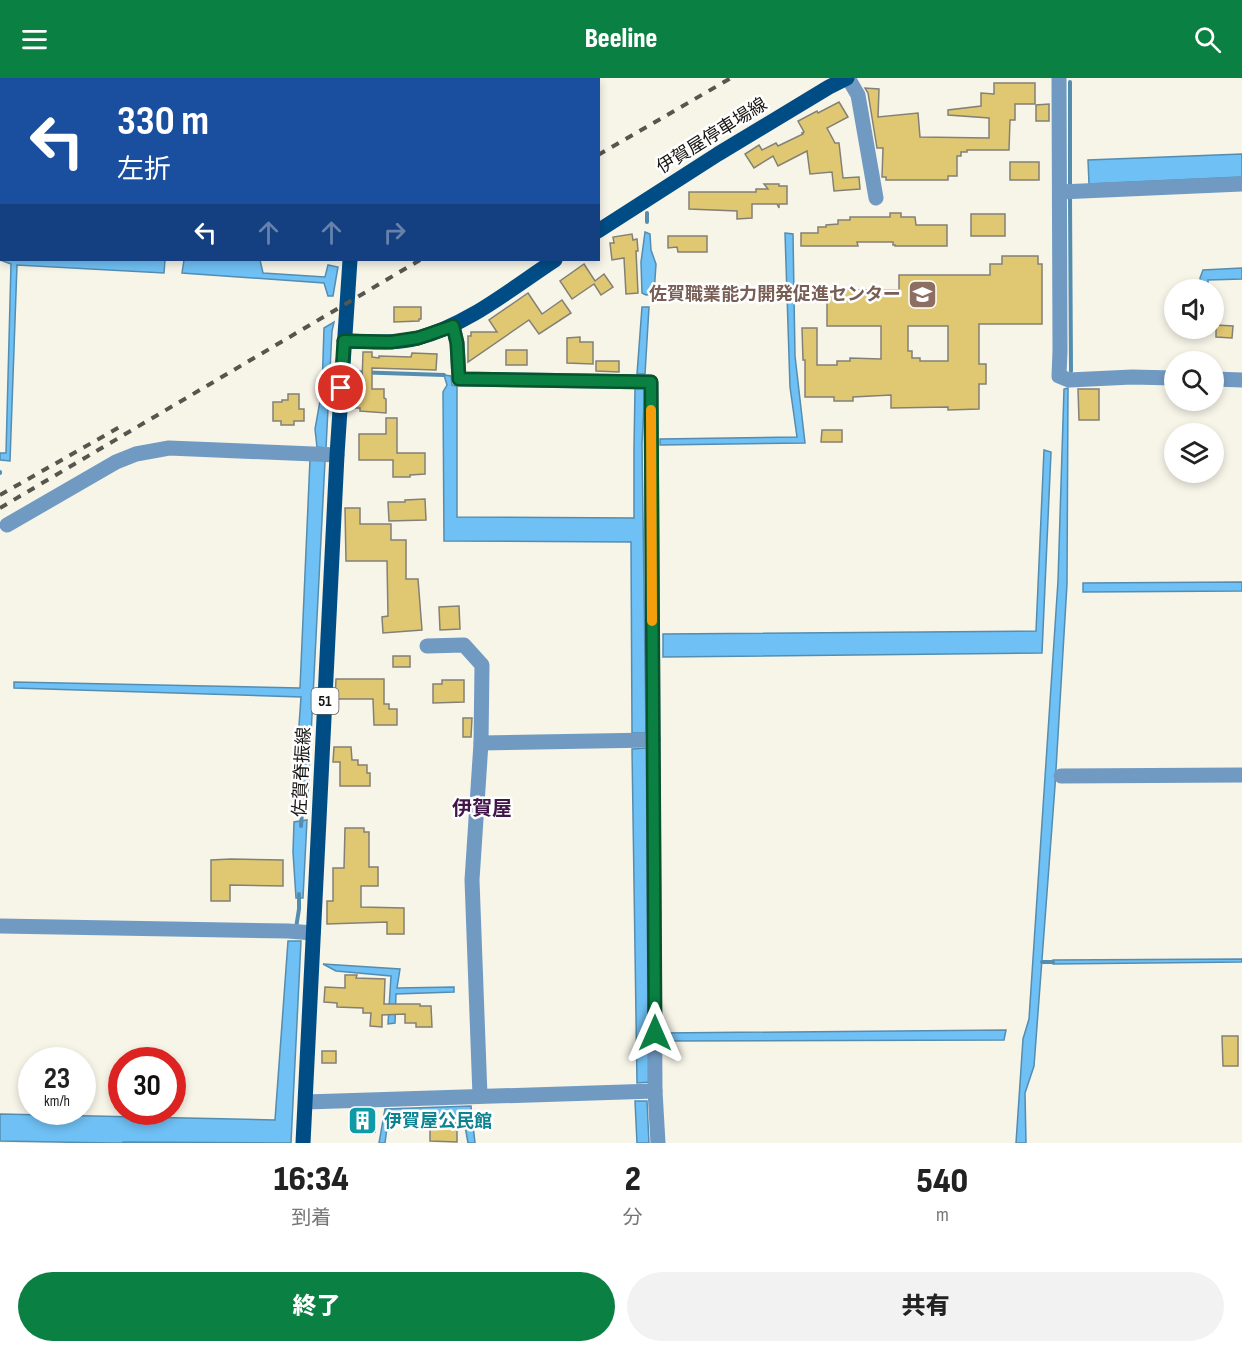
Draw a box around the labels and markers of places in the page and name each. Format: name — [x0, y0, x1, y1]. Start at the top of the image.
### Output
school or university icon: 佐賀職業能力開発促進センター — [906, 278, 938, 310]
place label: 佐賀職業能力開発促進センター — [649, 284, 901, 305]
pin — [315, 362, 366, 413]
building icon: 伊賀屋公民館 — [347, 1105, 379, 1137]
place label: 伊賀屋公民館 — [384, 1111, 492, 1132]

